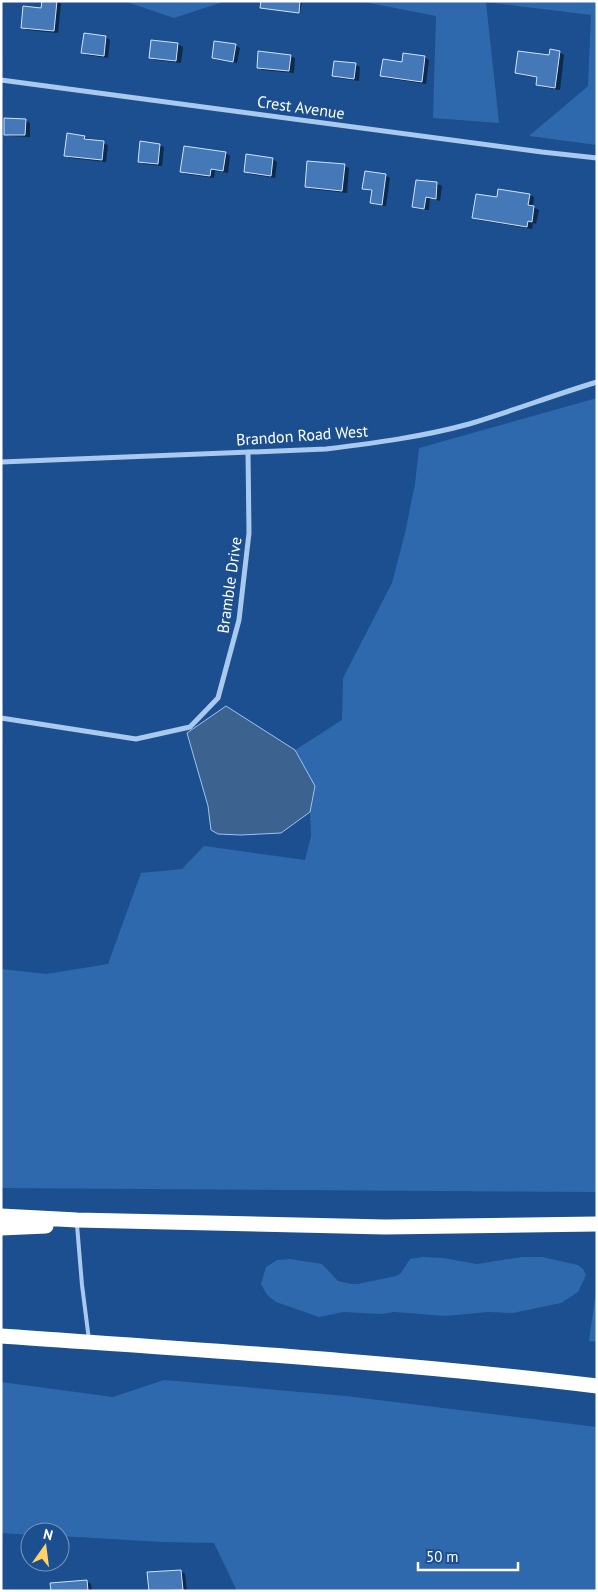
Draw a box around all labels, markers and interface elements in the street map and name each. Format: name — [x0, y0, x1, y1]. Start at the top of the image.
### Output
street label: Crest Avenue — [256, 91, 346, 123]
street label: Brandon Road West — [235, 420, 369, 450]
street label: Bramble Drive — [212, 535, 246, 635]
north arrow — [20, 1522, 70, 1572]
text: N — [42, 1525, 55, 1544]
scale bar — [418, 1540, 518, 1572]
text: 50 m — [426, 1547, 459, 1566]

